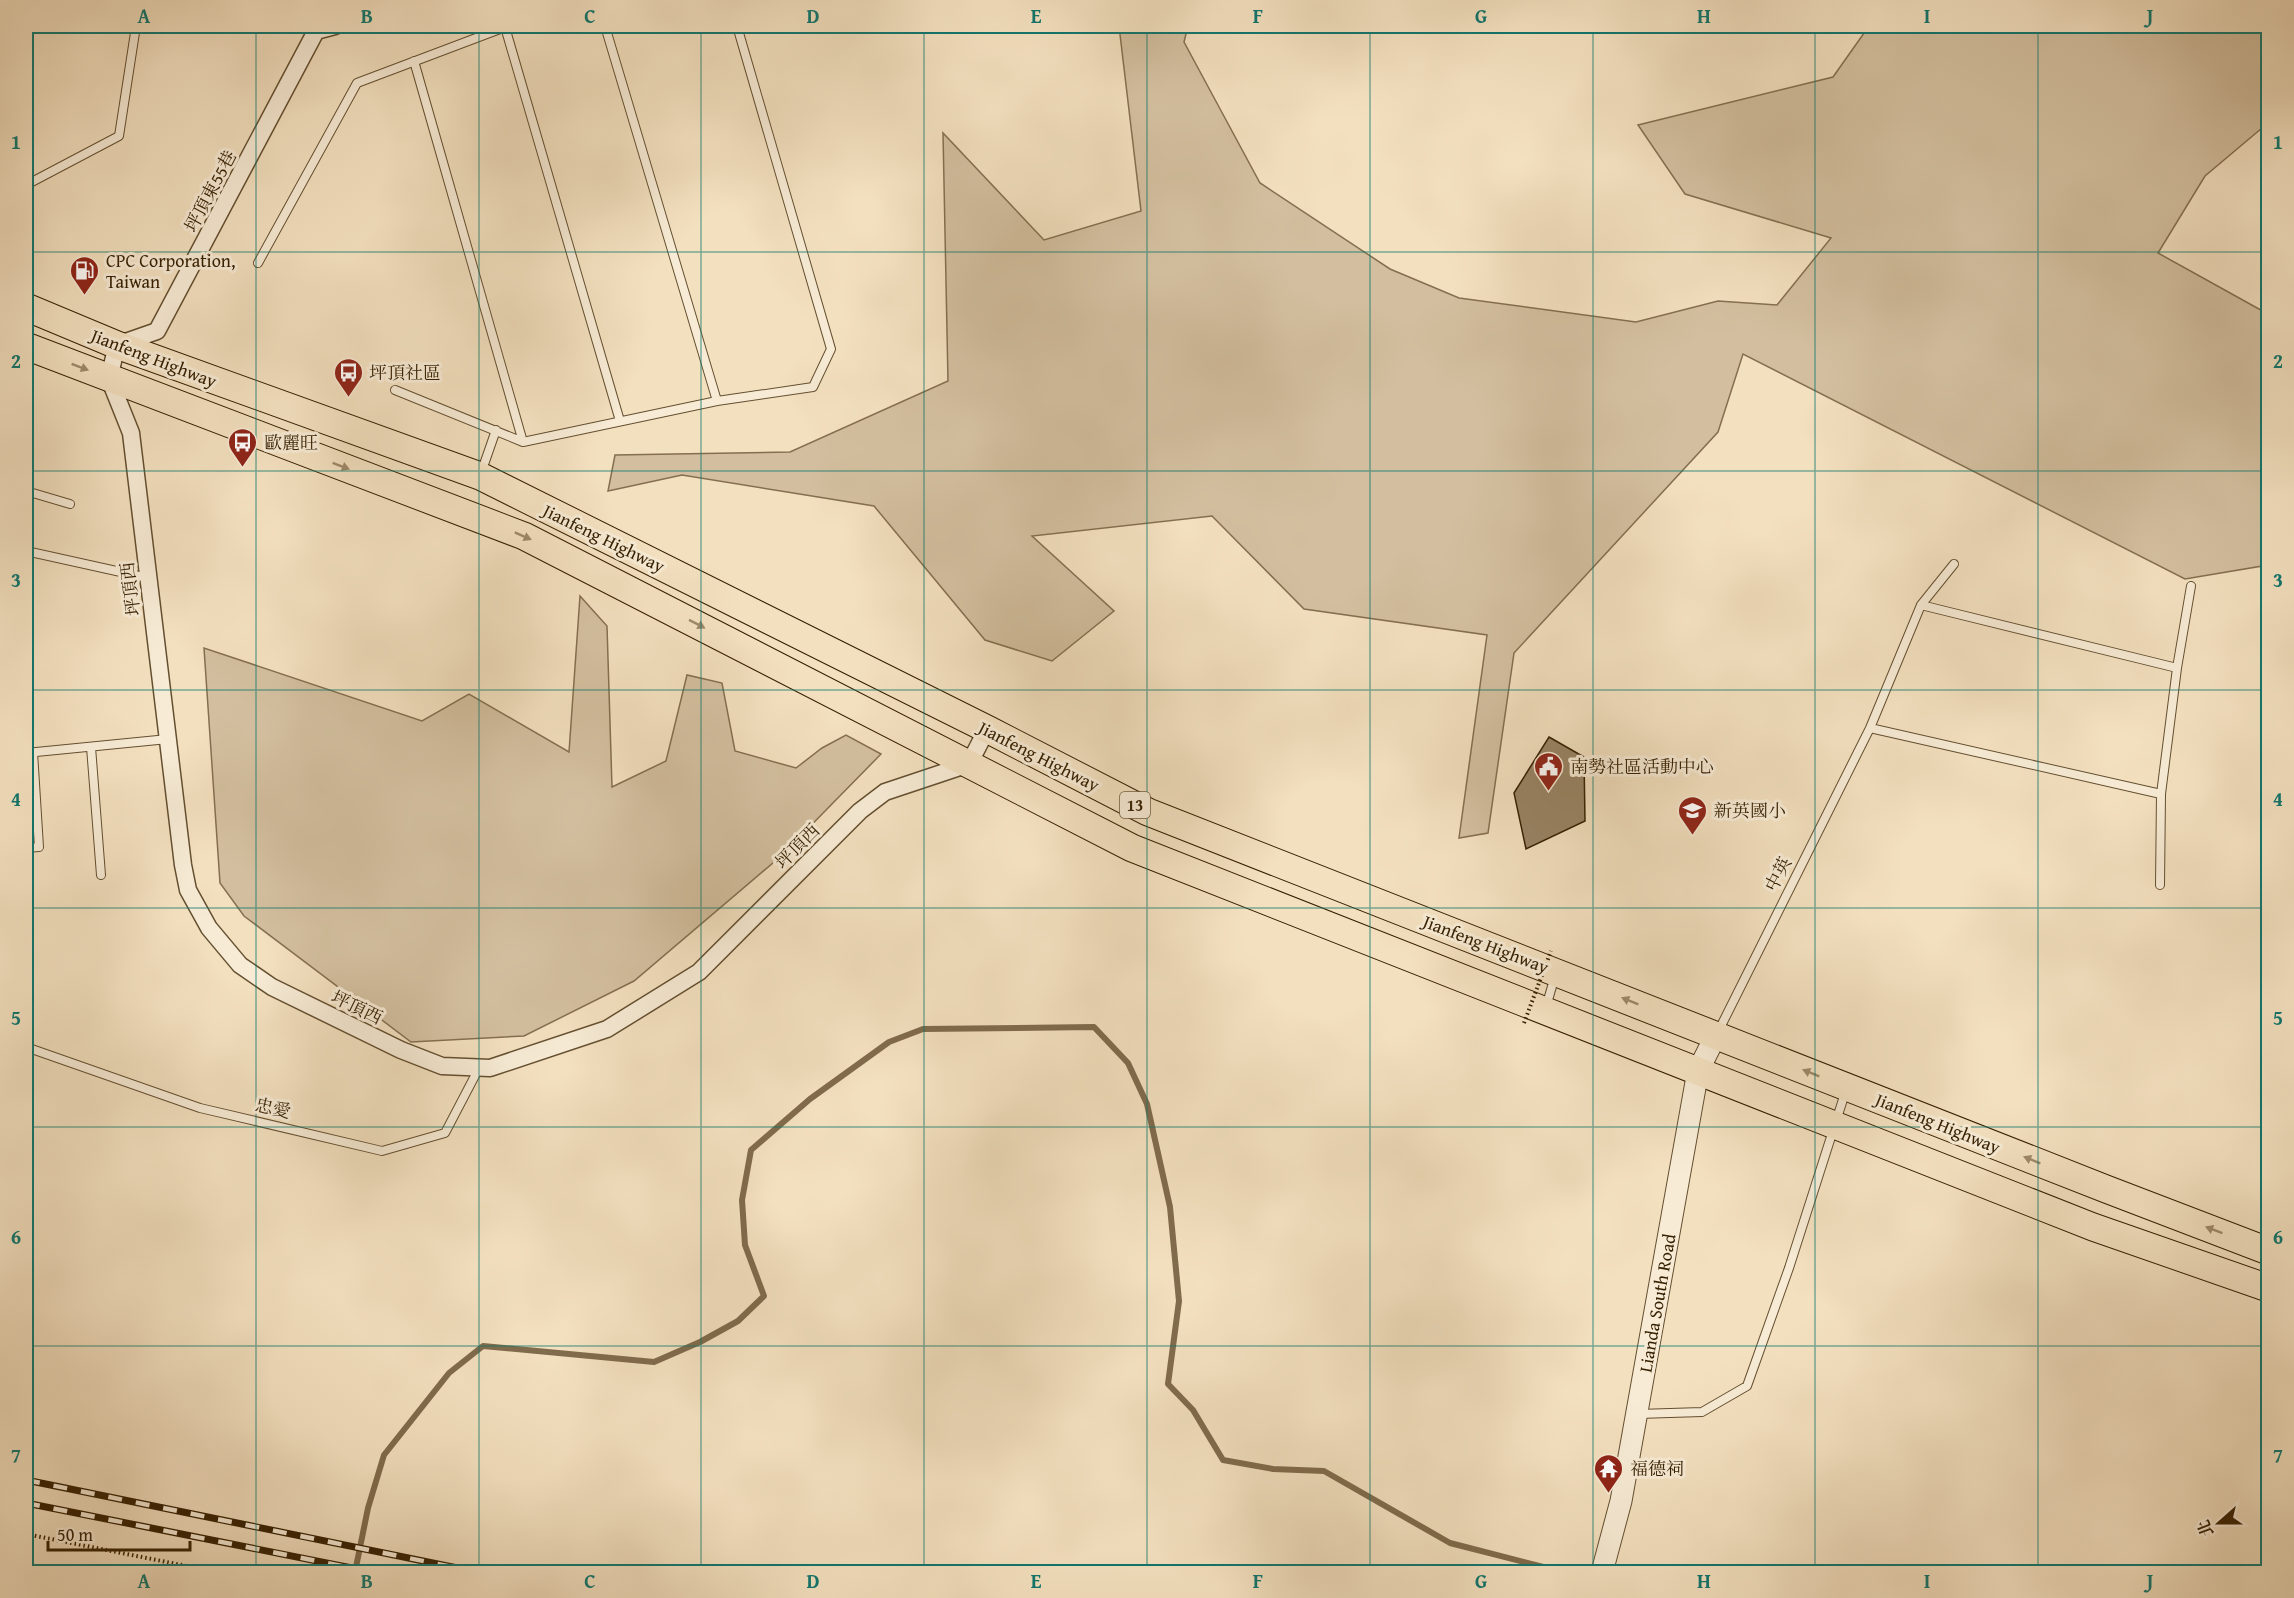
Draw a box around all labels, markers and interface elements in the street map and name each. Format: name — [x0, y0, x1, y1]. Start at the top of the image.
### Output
text: A — [138, 1, 151, 30]
text: B — [361, 1, 373, 30]
text: C — [584, 1, 596, 30]
text: D — [806, 1, 820, 30]
text: E — [1031, 1, 1042, 30]
text: F — [1253, 1, 1263, 30]
text: G — [1475, 1, 1487, 30]
text: H — [1697, 1, 1711, 30]
text: I — [1924, 1, 1930, 30]
text: J — [2144, 1, 2154, 30]
text: 1 — [11, 127, 21, 156]
text: 1 — [2273, 127, 2283, 156]
street label: 坪頂東55巷 — [177, 145, 243, 237]
place label: CPC Corporation, Taiwan — [106, 247, 235, 295]
fuel station icon: CPC Corporation, Taiwan — [69, 254, 101, 296]
street label: Jianfeng Highway — [85, 321, 221, 394]
text: 2 — [11, 346, 21, 375]
text: 2 — [2273, 346, 2283, 375]
bus stop icon: 坪頂社區 — [332, 356, 364, 398]
place label: 坪頂社區 — [369, 359, 441, 386]
one-way arrow — [71, 363, 89, 372]
bus stop icon: 歐麗旺 — [227, 426, 259, 468]
place label: 歐麗旺 — [264, 429, 318, 456]
one-way arrow — [332, 462, 350, 471]
street label: Jianfeng Highway — [537, 496, 670, 579]
one-way arrow — [514, 532, 532, 541]
street label: 坪頂西 — [113, 561, 147, 617]
text: 3 — [11, 565, 21, 594]
text: 3 — [2273, 565, 2283, 594]
one-way arrow — [688, 619, 705, 629]
street label: Jianfeng Highway — [972, 713, 1104, 798]
public building icon: 南勢社區活動中心 — [1533, 750, 1565, 792]
place label: 南勢社區活動中心 — [1570, 753, 1714, 780]
text: 4 — [11, 784, 21, 813]
text: 4 — [2273, 784, 2283, 813]
road number: 13 — [1120, 792, 1150, 818]
school or university icon: 新英國小 — [1677, 794, 1709, 836]
place label: 新英國小 — [1714, 797, 1786, 824]
street label: 坪頂西 — [768, 817, 826, 875]
street label: 中英 — [1758, 852, 1798, 896]
street label: Jianfeng Highway — [1417, 907, 1553, 980]
street label: 坪頂西 — [327, 983, 387, 1031]
one-way arrow — [1621, 996, 1639, 1005]
text: 5 — [11, 1003, 21, 1032]
text: 5 — [2273, 1003, 2283, 1032]
one-way arrow — [1802, 1067, 1820, 1077]
street label: Jianfeng Highway — [1870, 1085, 2005, 1160]
street label: 忠愛 — [252, 1091, 294, 1125]
one-way arrow — [2023, 1155, 2041, 1164]
text: 6 — [11, 1222, 21, 1251]
text: 6 — [2273, 1222, 2283, 1251]
one-way arrow — [2205, 1225, 2223, 1234]
street label: Lianda South Road — [1632, 1231, 1683, 1374]
text: 7 — [11, 1440, 21, 1469]
text: 7 — [2273, 1440, 2283, 1469]
temple icon: 福德祠 — [1593, 1452, 1625, 1494]
place label: 福德祠 — [1630, 1455, 1684, 1482]
north arrow — [2189, 1493, 2249, 1553]
scale bar — [48, 1514, 190, 1552]
text: 北 — [2191, 1517, 2219, 1540]
text: 50 m — [57, 1521, 93, 1548]
text: A — [138, 1566, 151, 1595]
text: B — [361, 1566, 373, 1595]
text: C — [584, 1566, 596, 1595]
text: D — [806, 1566, 820, 1595]
text: E — [1031, 1566, 1042, 1595]
text: F — [1253, 1566, 1263, 1595]
text: G — [1475, 1566, 1487, 1595]
text: H — [1697, 1566, 1711, 1595]
text: I — [1924, 1566, 1930, 1595]
text: J — [2144, 1566, 2154, 1595]

